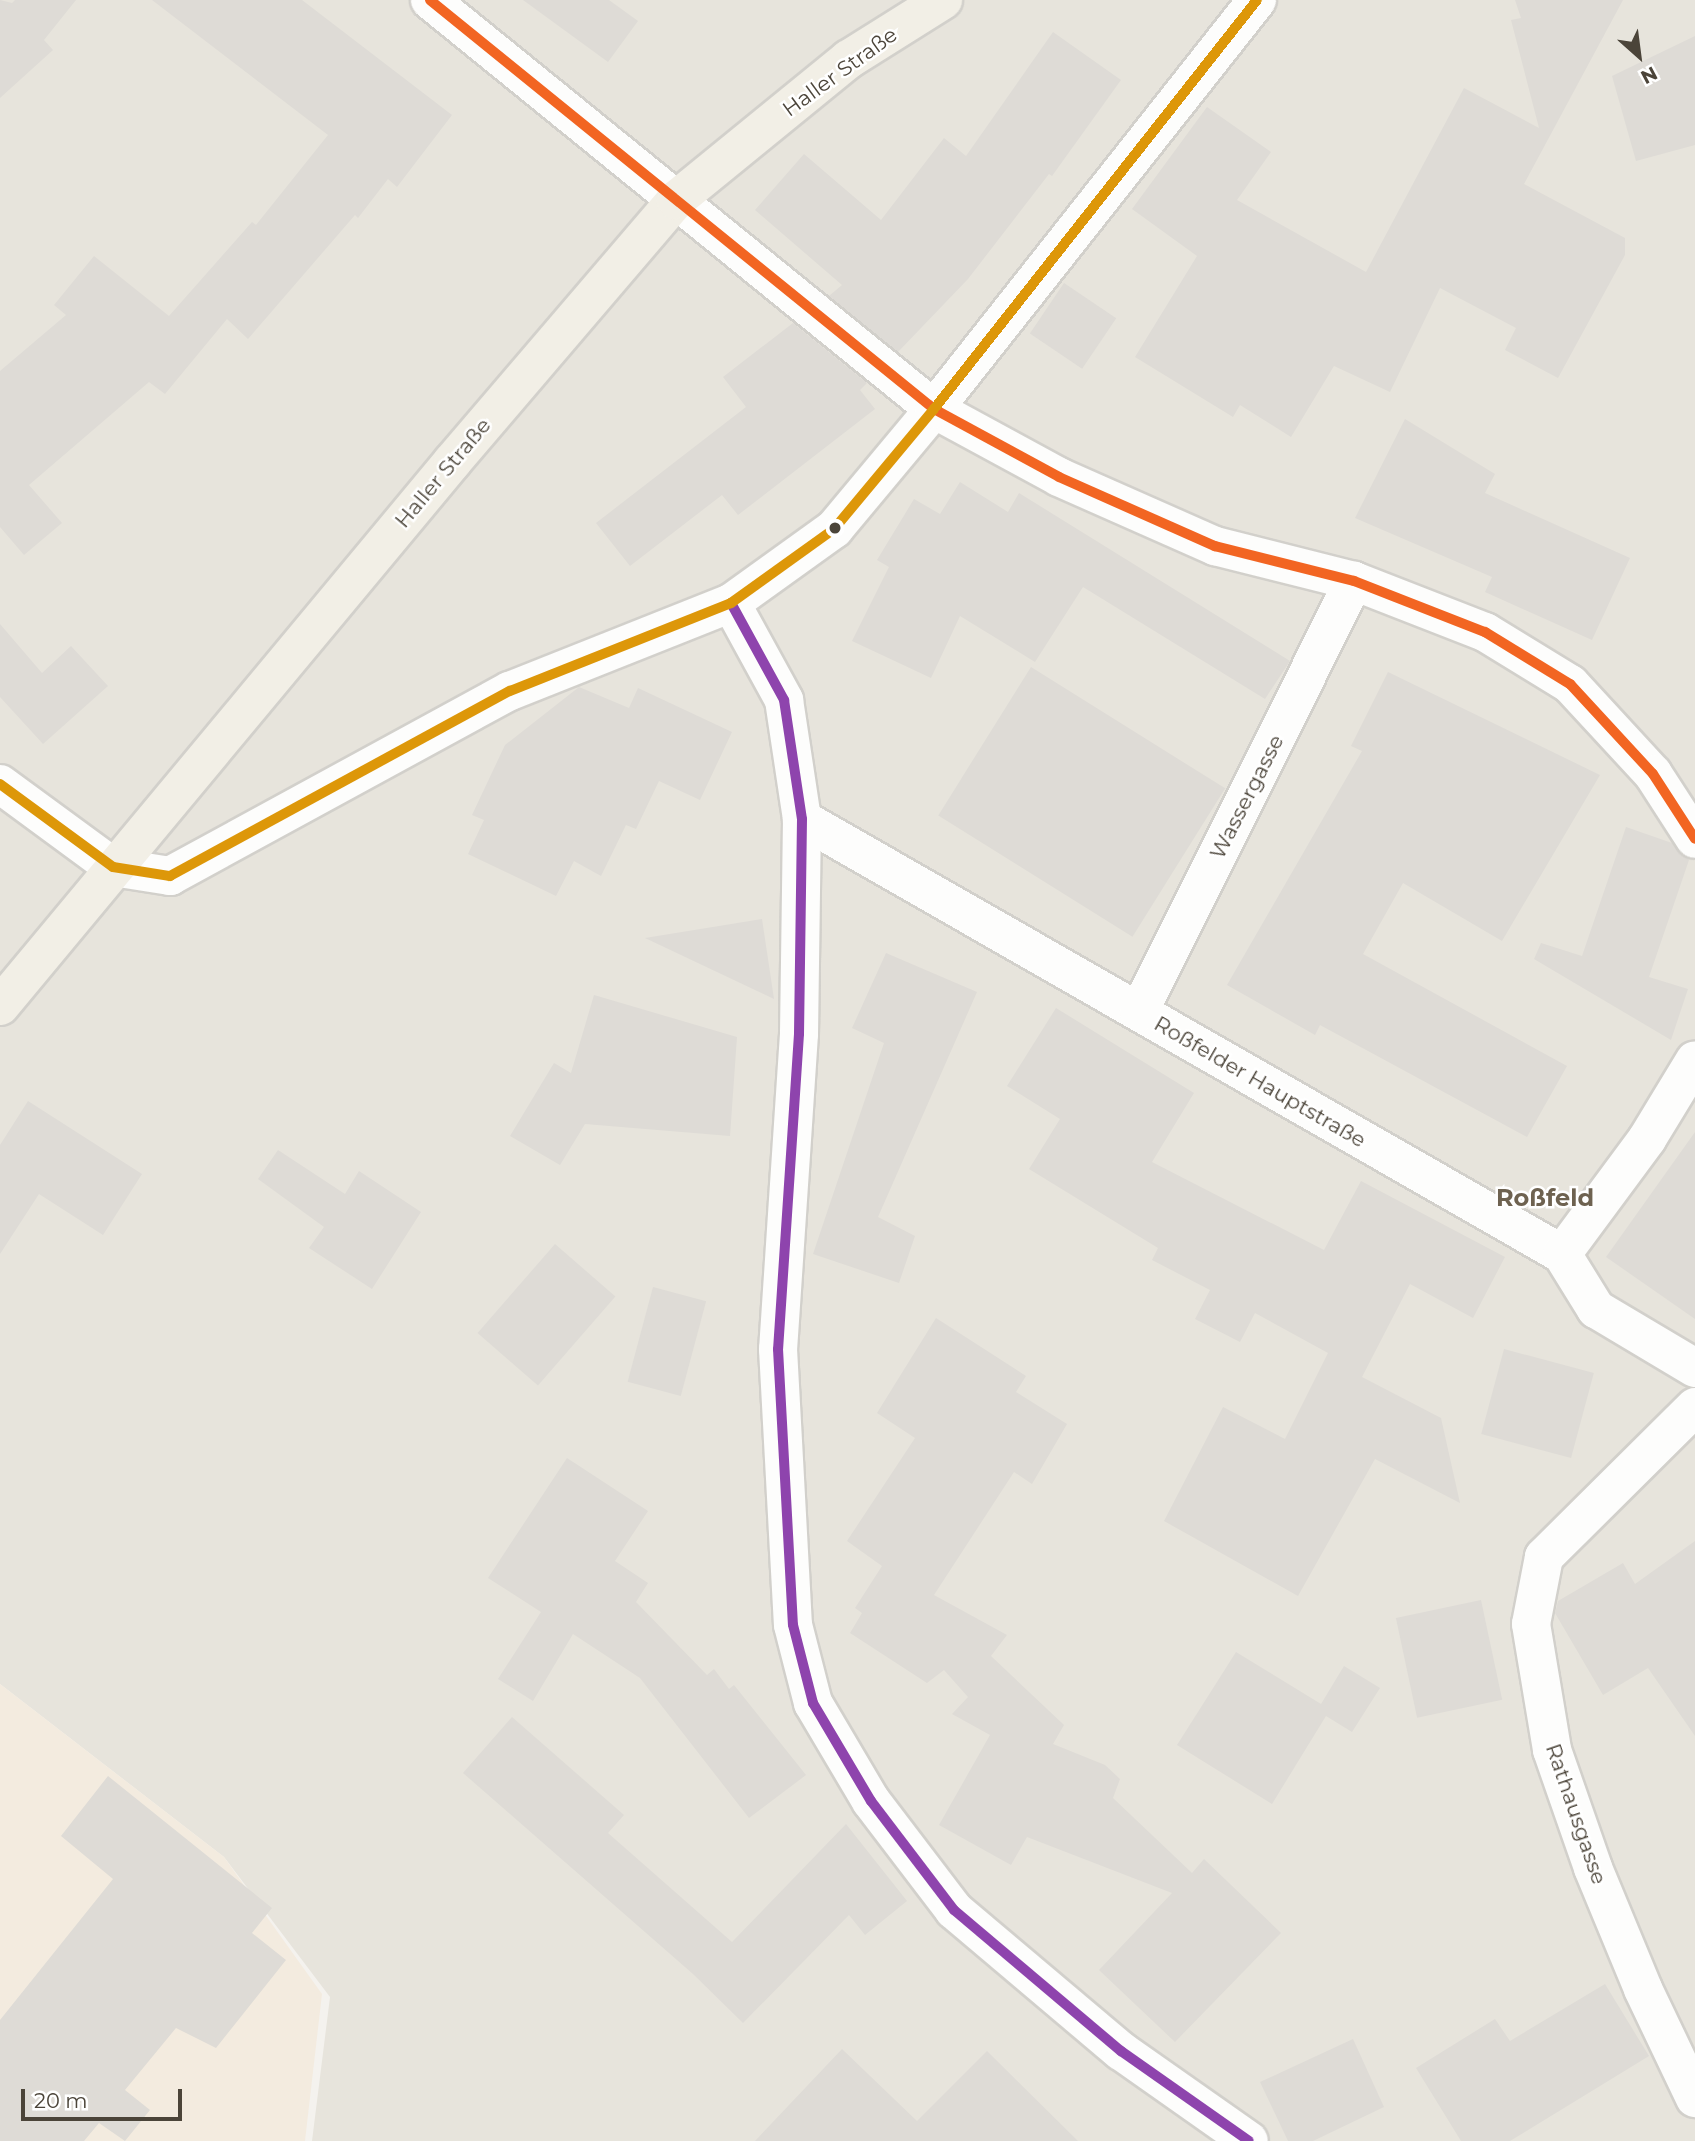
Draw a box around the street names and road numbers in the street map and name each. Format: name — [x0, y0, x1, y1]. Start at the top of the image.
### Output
street label: Haller Straße — [778, 22, 902, 122]
street label: Haller Straße — [390, 413, 496, 533]
street label: Wassergasse — [1205, 731, 1289, 863]
street label: Roßfelder Hauptstraße — [1150, 1011, 1370, 1153]
street label: Rathausgasse — [1540, 1740, 1612, 1888]

